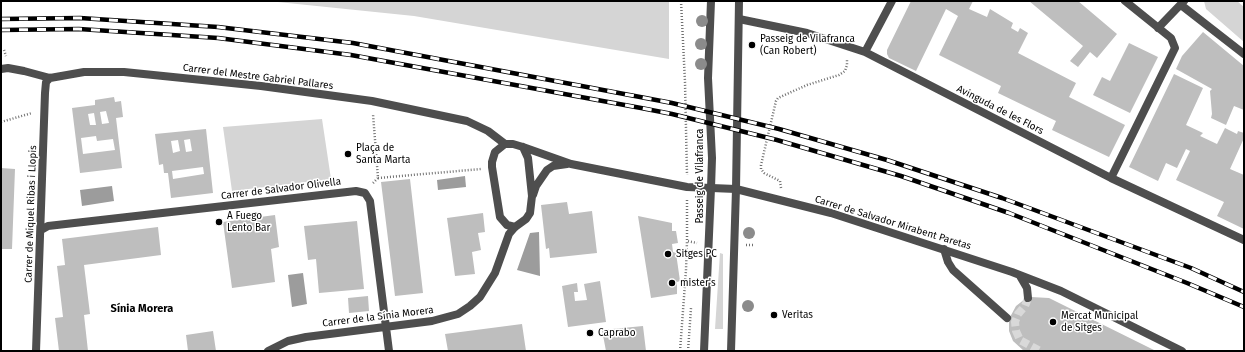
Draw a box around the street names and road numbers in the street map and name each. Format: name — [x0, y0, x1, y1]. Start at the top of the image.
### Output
street label: Carrer del Mestre Gabriel Pallares — [182, 62, 334, 92]
street label: Avinguda de les Flors — [955, 83, 1045, 137]
street label: Passeig de Vilafranca — [694, 128, 706, 224]
street label: Carrer de Miquel Ribas i Llopis — [23, 145, 39, 283]
street label: Carrer de Salvador Olivella — [220, 176, 342, 202]
street label: Carrer de Salvador Mirabent Paretas — [813, 193, 973, 253]
street label: Carrer de la Sínia Morera — [322, 304, 434, 330]

